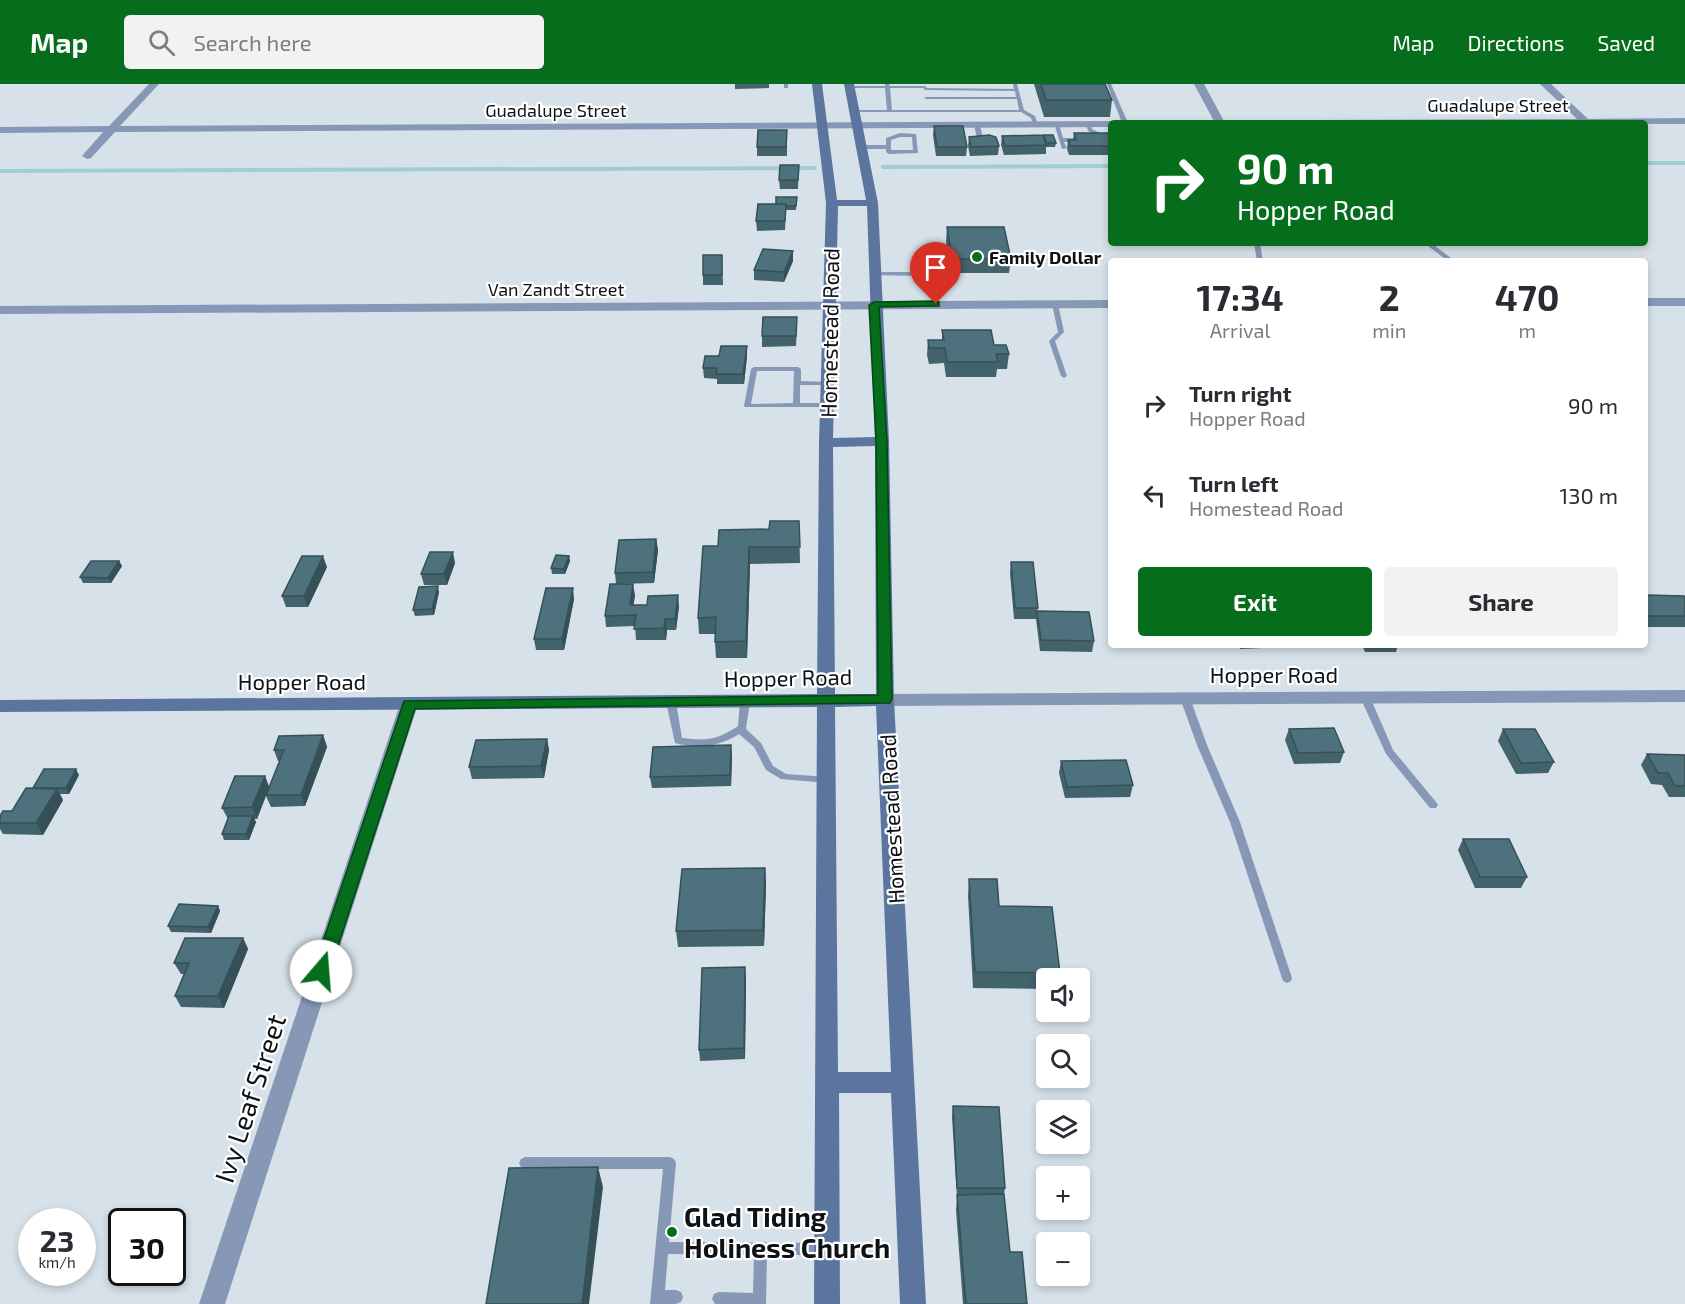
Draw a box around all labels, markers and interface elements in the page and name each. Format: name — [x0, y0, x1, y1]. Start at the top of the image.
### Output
search box — [124, 15, 544, 69]
text: Map — [30, 25, 88, 59]
icon: search — [145, 26, 178, 59]
text: Search here — [193, 29, 312, 55]
text: Map — [1392, 30, 1435, 55]
text: Directions — [1468, 30, 1564, 55]
text: Saved — [1597, 30, 1655, 55]
street label: Guadalupe Street — [1427, 94, 1569, 116]
street label: Guadalupe Street — [485, 99, 627, 121]
text: 90 m — [1237, 142, 1334, 192]
icon: right — [1138, 144, 1216, 222]
text: Hopper Road — [1237, 193, 1395, 225]
pin — [910, 242, 961, 304]
place label: Family Dollar — [989, 246, 1102, 268]
street label: Homestead Road — [815, 248, 843, 418]
marker: Family Dollar — [970, 250, 984, 264]
icon: arrive — [919, 251, 952, 284]
text: 17:34 — [1197, 275, 1284, 318]
text: 2 — [1379, 275, 1400, 318]
text: 470 — [1495, 275, 1559, 318]
street label: Van Zandt Street — [488, 278, 624, 300]
text: Arrival — [1210, 318, 1271, 342]
text: min — [1372, 318, 1406, 342]
text: m — [1518, 318, 1536, 342]
text: Turn right — [1189, 380, 1291, 406]
icon: right — [1138, 389, 1171, 422]
text: 90 m — [1568, 392, 1618, 418]
text: Hopper Road — [1189, 406, 1306, 430]
text: Turn left — [1189, 470, 1278, 496]
icon: left — [1138, 479, 1171, 512]
text: 130 m — [1560, 482, 1618, 508]
text: Homestead Road — [1189, 496, 1343, 520]
button: Exit — [1138, 567, 1372, 636]
button: Share — [1384, 567, 1618, 636]
street label: Hopper Road — [1210, 661, 1338, 687]
street label: Hopper Road — [724, 663, 852, 691]
street label: Hopper Road — [238, 668, 366, 694]
street label: Homestead Road — [874, 733, 908, 905]
position arrow — [289, 939, 353, 1003]
map controls — [1036, 968, 1090, 1286]
button: sound — [1036, 968, 1090, 1022]
street label: Ivy Leaf Street — [207, 1010, 292, 1186]
button: search — [1036, 1034, 1090, 1088]
button: layers — [1036, 1100, 1090, 1154]
button: + — [1036, 1166, 1090, 1220]
place label: Glad Tiding Holiness Church — [684, 1200, 890, 1263]
speed limit sign: 30 — [108, 1208, 186, 1286]
text: 23 — [40, 1222, 74, 1258]
marker: Glad Tiding Holiness Church — [665, 1225, 679, 1239]
button: − — [1036, 1232, 1090, 1286]
text: km/h — [38, 1253, 76, 1271]

